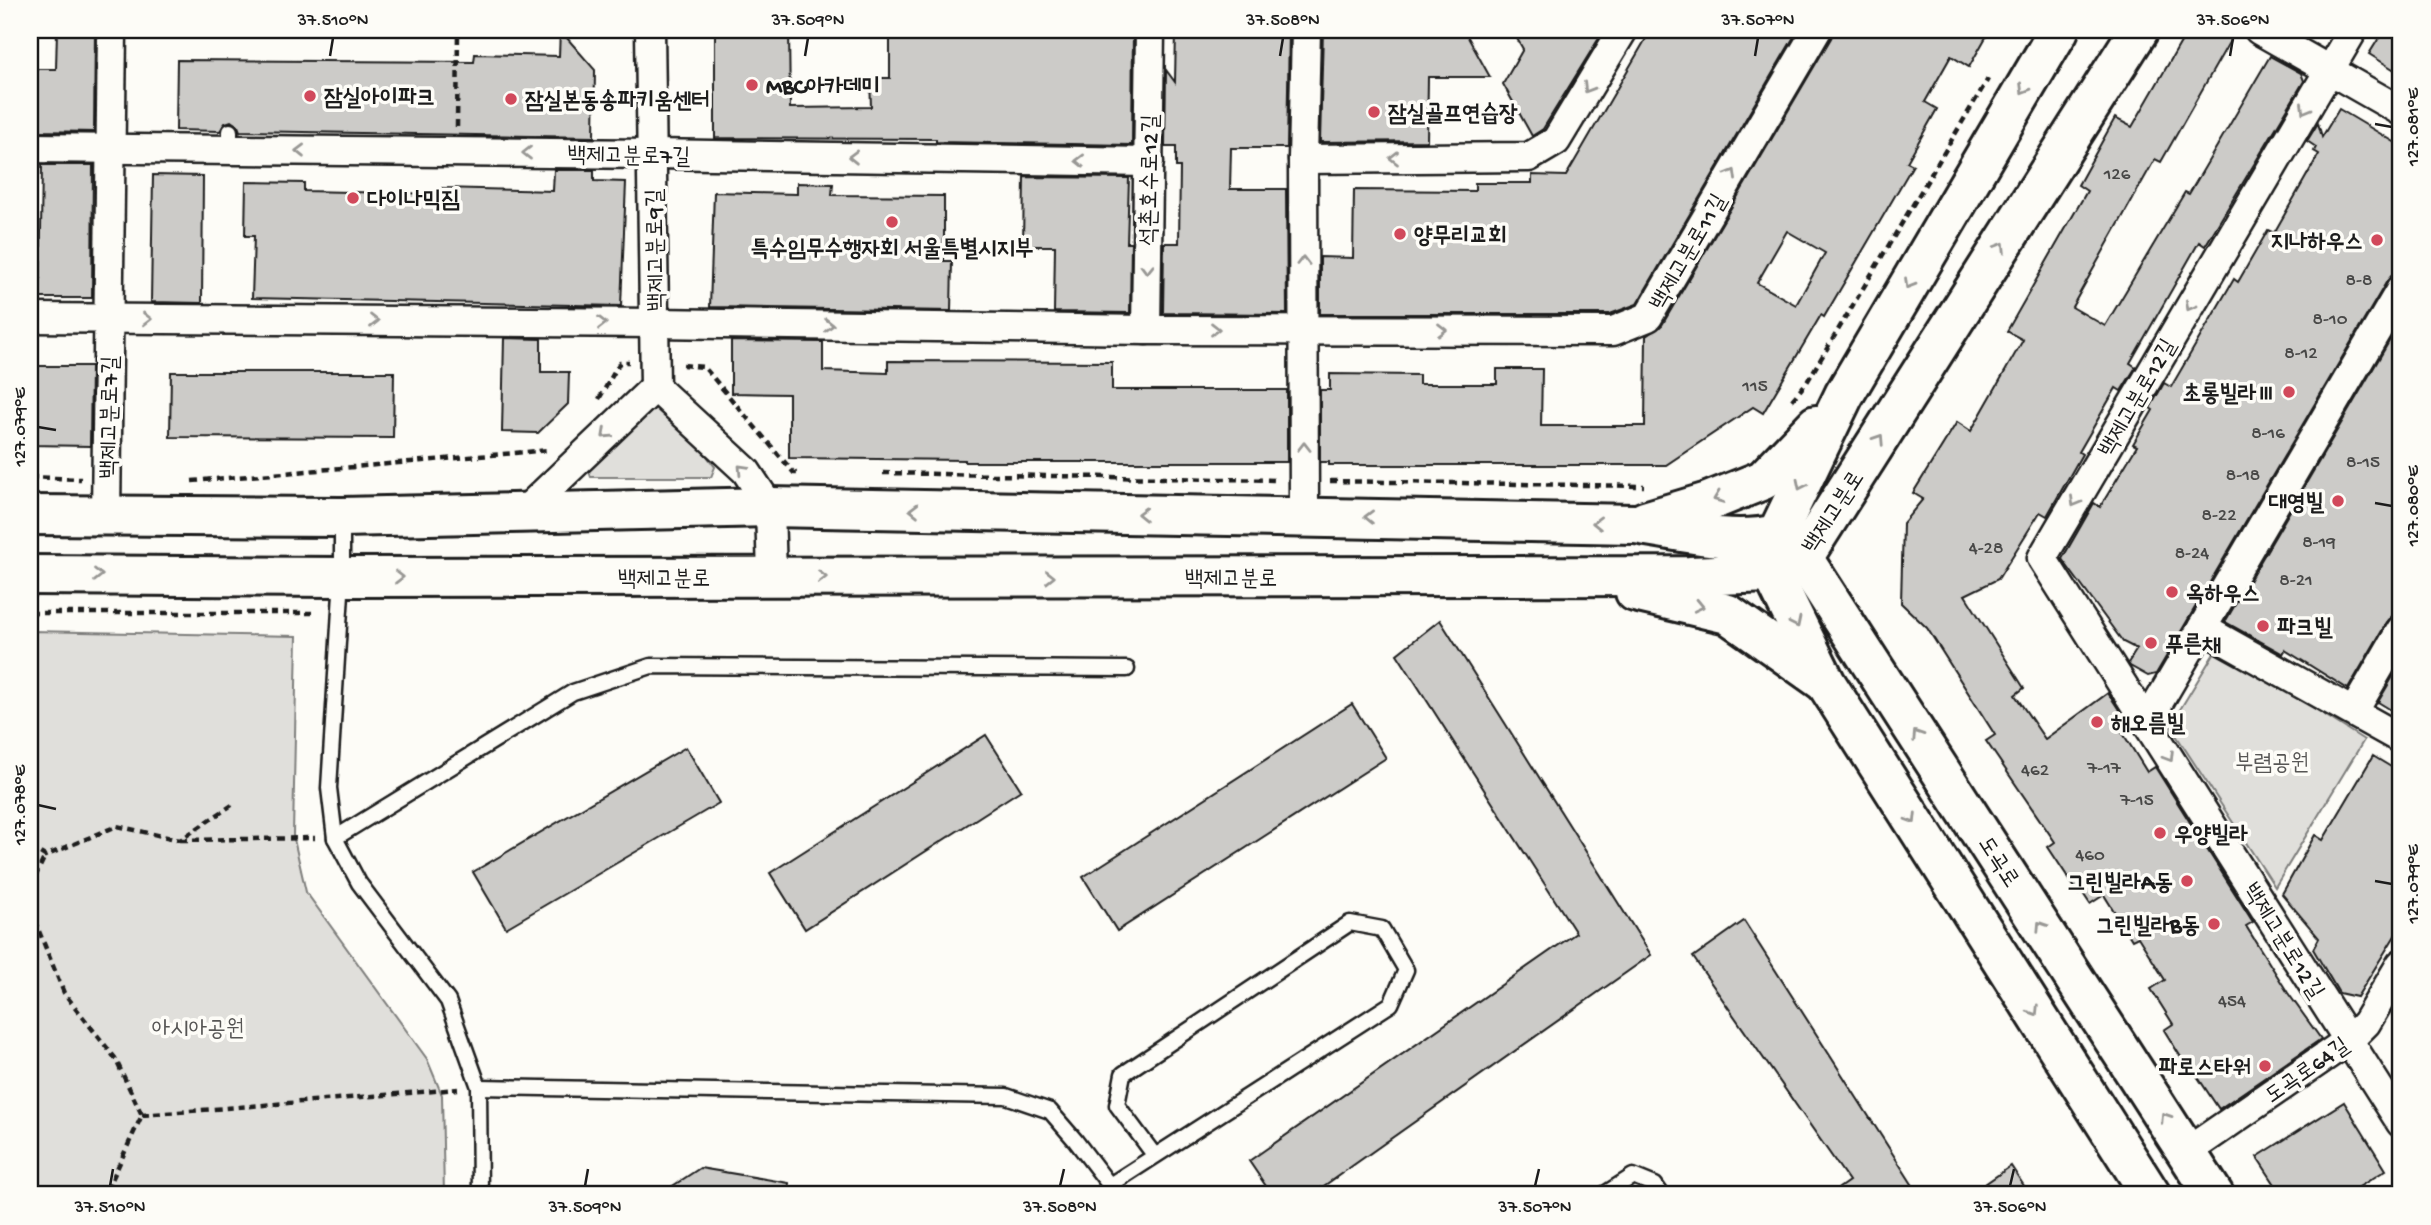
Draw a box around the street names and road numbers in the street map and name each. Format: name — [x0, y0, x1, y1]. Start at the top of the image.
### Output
street label: 석촌호수로12길 — [1137, 114, 1166, 246]
street label: 백제고분로7길 — [567, 143, 691, 172]
street label: 백제고분로9길 — [643, 188, 672, 311]
street label: 백제고분로11길 — [1646, 190, 1734, 316]
street label: 백제고분로12길 — [2094, 335, 2184, 462]
street label: 백제고분로7길 — [97, 355, 126, 479]
street label: 백제고분로 — [1798, 467, 1871, 559]
street label: 백제고분로 — [618, 567, 710, 594]
street label: 백제고분로 — [1185, 567, 1277, 594]
street label: 도곡로 — [1971, 832, 2024, 894]
street label: 백제고분로12길 — [2236, 879, 2328, 1005]
street label: 도곡로64길 — [2261, 1033, 2355, 1111]

